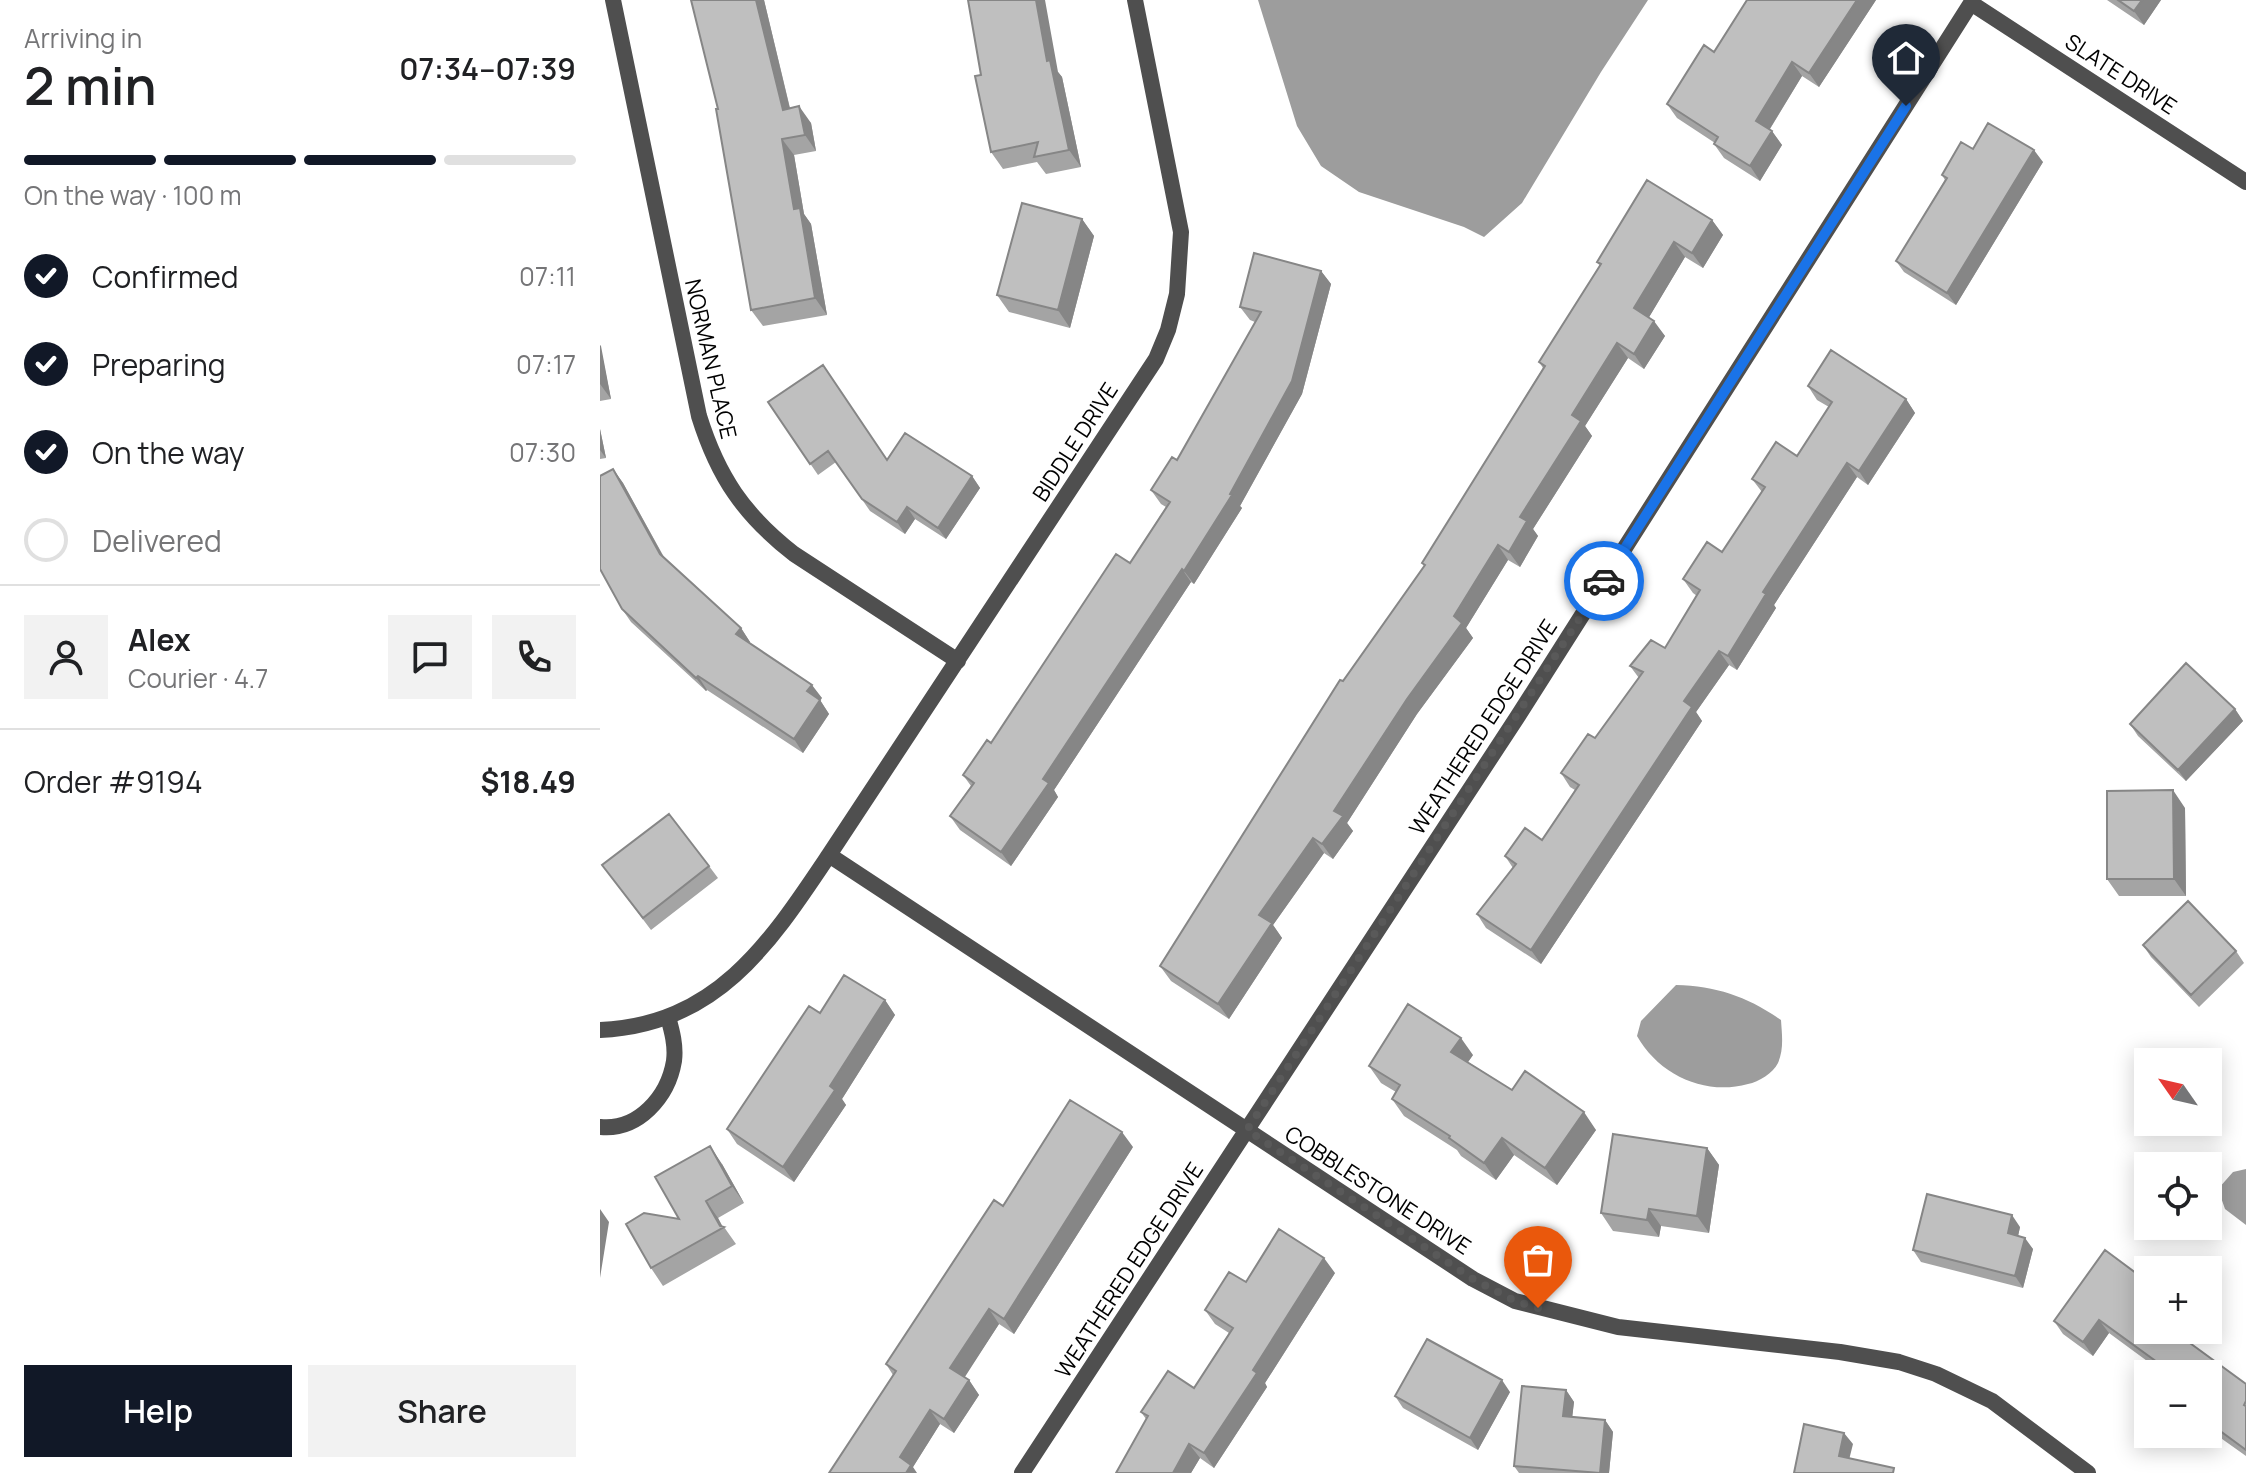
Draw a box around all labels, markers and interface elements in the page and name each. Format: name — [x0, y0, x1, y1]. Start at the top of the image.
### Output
text: Arriving in — [24, 20, 142, 56]
pin — [1872, 24, 1940, 106]
street label: SLATE DRIVE — [2060, 27, 2182, 121]
icon: home — [1884, 36, 1928, 80]
text: 07:34–07:39 — [399, 48, 576, 89]
text: 2 min — [24, 50, 157, 121]
text: On the way · 100 m — [24, 177, 242, 213]
icon: check — [24, 254, 68, 298]
text: Confirmed — [92, 256, 239, 297]
text: 07:11 — [519, 258, 576, 294]
street label: NORMAN PLACE — [678, 276, 744, 442]
icon: check — [24, 342, 68, 386]
text: Preparing — [92, 344, 226, 385]
text: 07:17 — [516, 346, 576, 382]
street label: BIDDLE DRIVE — [1025, 377, 1125, 507]
icon: check — [24, 430, 68, 474]
text: On the way — [92, 432, 245, 473]
text: 07:30 — [509, 434, 576, 470]
text: Delivered — [92, 520, 222, 561]
courier — [1564, 541, 1644, 621]
icon: car — [1582, 559, 1626, 603]
street label: WEATHERED EDGE DRIVE — [1402, 613, 1564, 841]
button: person — [24, 615, 108, 699]
button: chat — [388, 615, 472, 699]
button: phone — [492, 615, 576, 699]
text: Alex — [128, 619, 191, 660]
text: Courier · 4.7 — [128, 660, 268, 696]
text: Order #9194 — [24, 761, 203, 802]
text: $18.49 — [480, 761, 576, 802]
north arrow — [2134, 1048, 2222, 1136]
map controls — [2134, 1048, 2222, 1448]
street label: COBBLESTONE DRIVE — [1279, 1119, 1477, 1261]
button: locate — [2134, 1152, 2222, 1240]
street label: WEATHERED EDGE DRIVE — [1048, 1156, 1210, 1384]
pin — [1504, 1226, 1572, 1308]
icon: bag — [1516, 1238, 1560, 1282]
button: + — [2134, 1256, 2222, 1344]
button: − — [2134, 1360, 2222, 1448]
button: Help — [24, 1365, 292, 1457]
button: Share — [308, 1365, 576, 1457]

